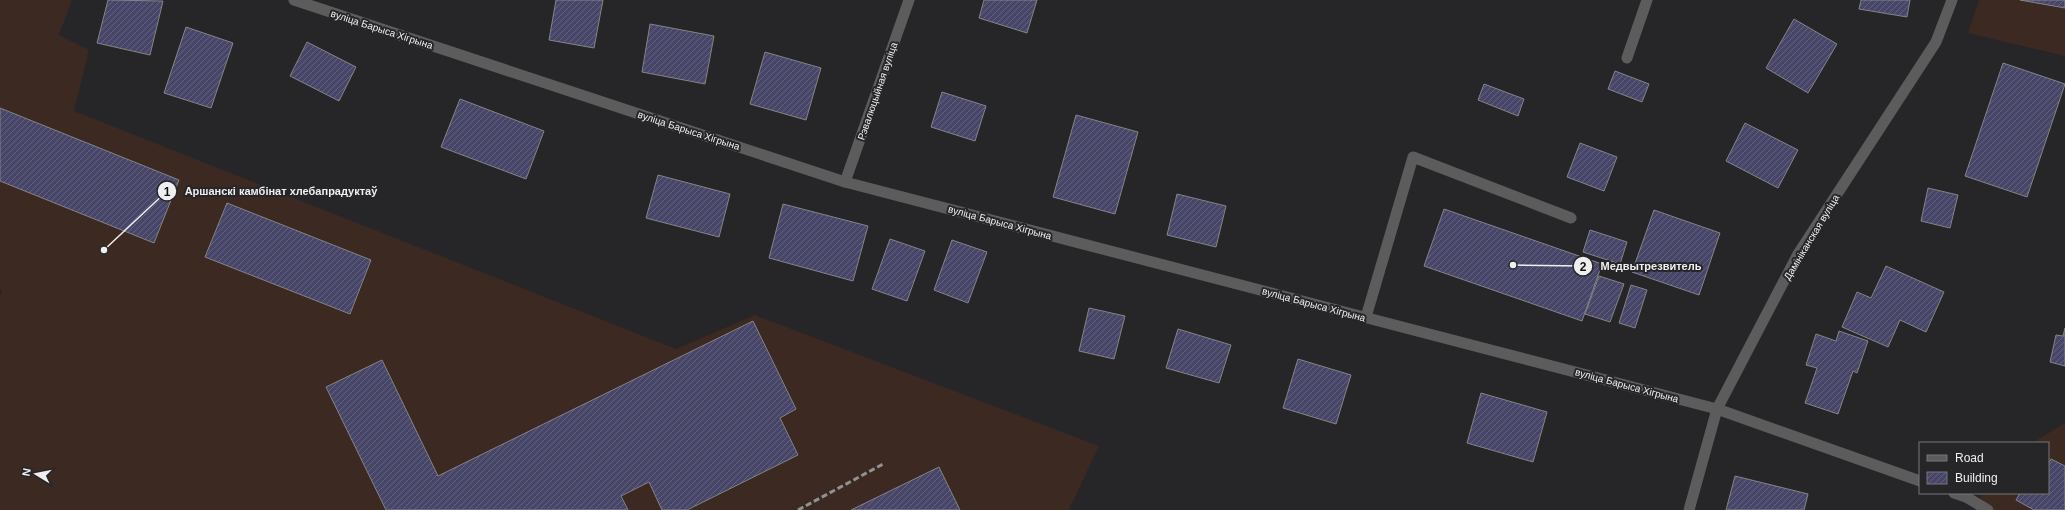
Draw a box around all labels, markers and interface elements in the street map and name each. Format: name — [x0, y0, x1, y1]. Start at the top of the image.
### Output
street label: вуліца Барыса Хігрына — [329, 8, 435, 51]
street label: Рэвалюцыйная вуліца — [856, 40, 900, 141]
street label: вуліца Барыса Хігрына — [636, 109, 742, 152]
callout: Аршанскі камбінат хлебапрадуктаў — [157, 180, 386, 203]
text: 1 — [164, 185, 171, 199]
text: Аршанскі камбінат хлебапрадуктаў — [185, 185, 378, 197]
street label: Дамініканская вуліца — [1782, 192, 1841, 282]
street label: вуліца Барыса Хігрына — [947, 203, 1053, 242]
callout: Медвытрезвитель — [1573, 255, 1709, 278]
text: 2 — [1580, 260, 1587, 274]
text: Медвытрезвитель — [1601, 260, 1702, 272]
street label: вуліца Барыса Хігрына — [1261, 285, 1367, 324]
street label: вуліца Барыса Хігрына — [1574, 366, 1680, 405]
legend — [1919, 442, 2049, 494]
text: Road — [1955, 451, 1984, 465]
north arrow — [16, 454, 56, 494]
text: N — [20, 467, 33, 477]
text: Building — [1955, 471, 1998, 485]

